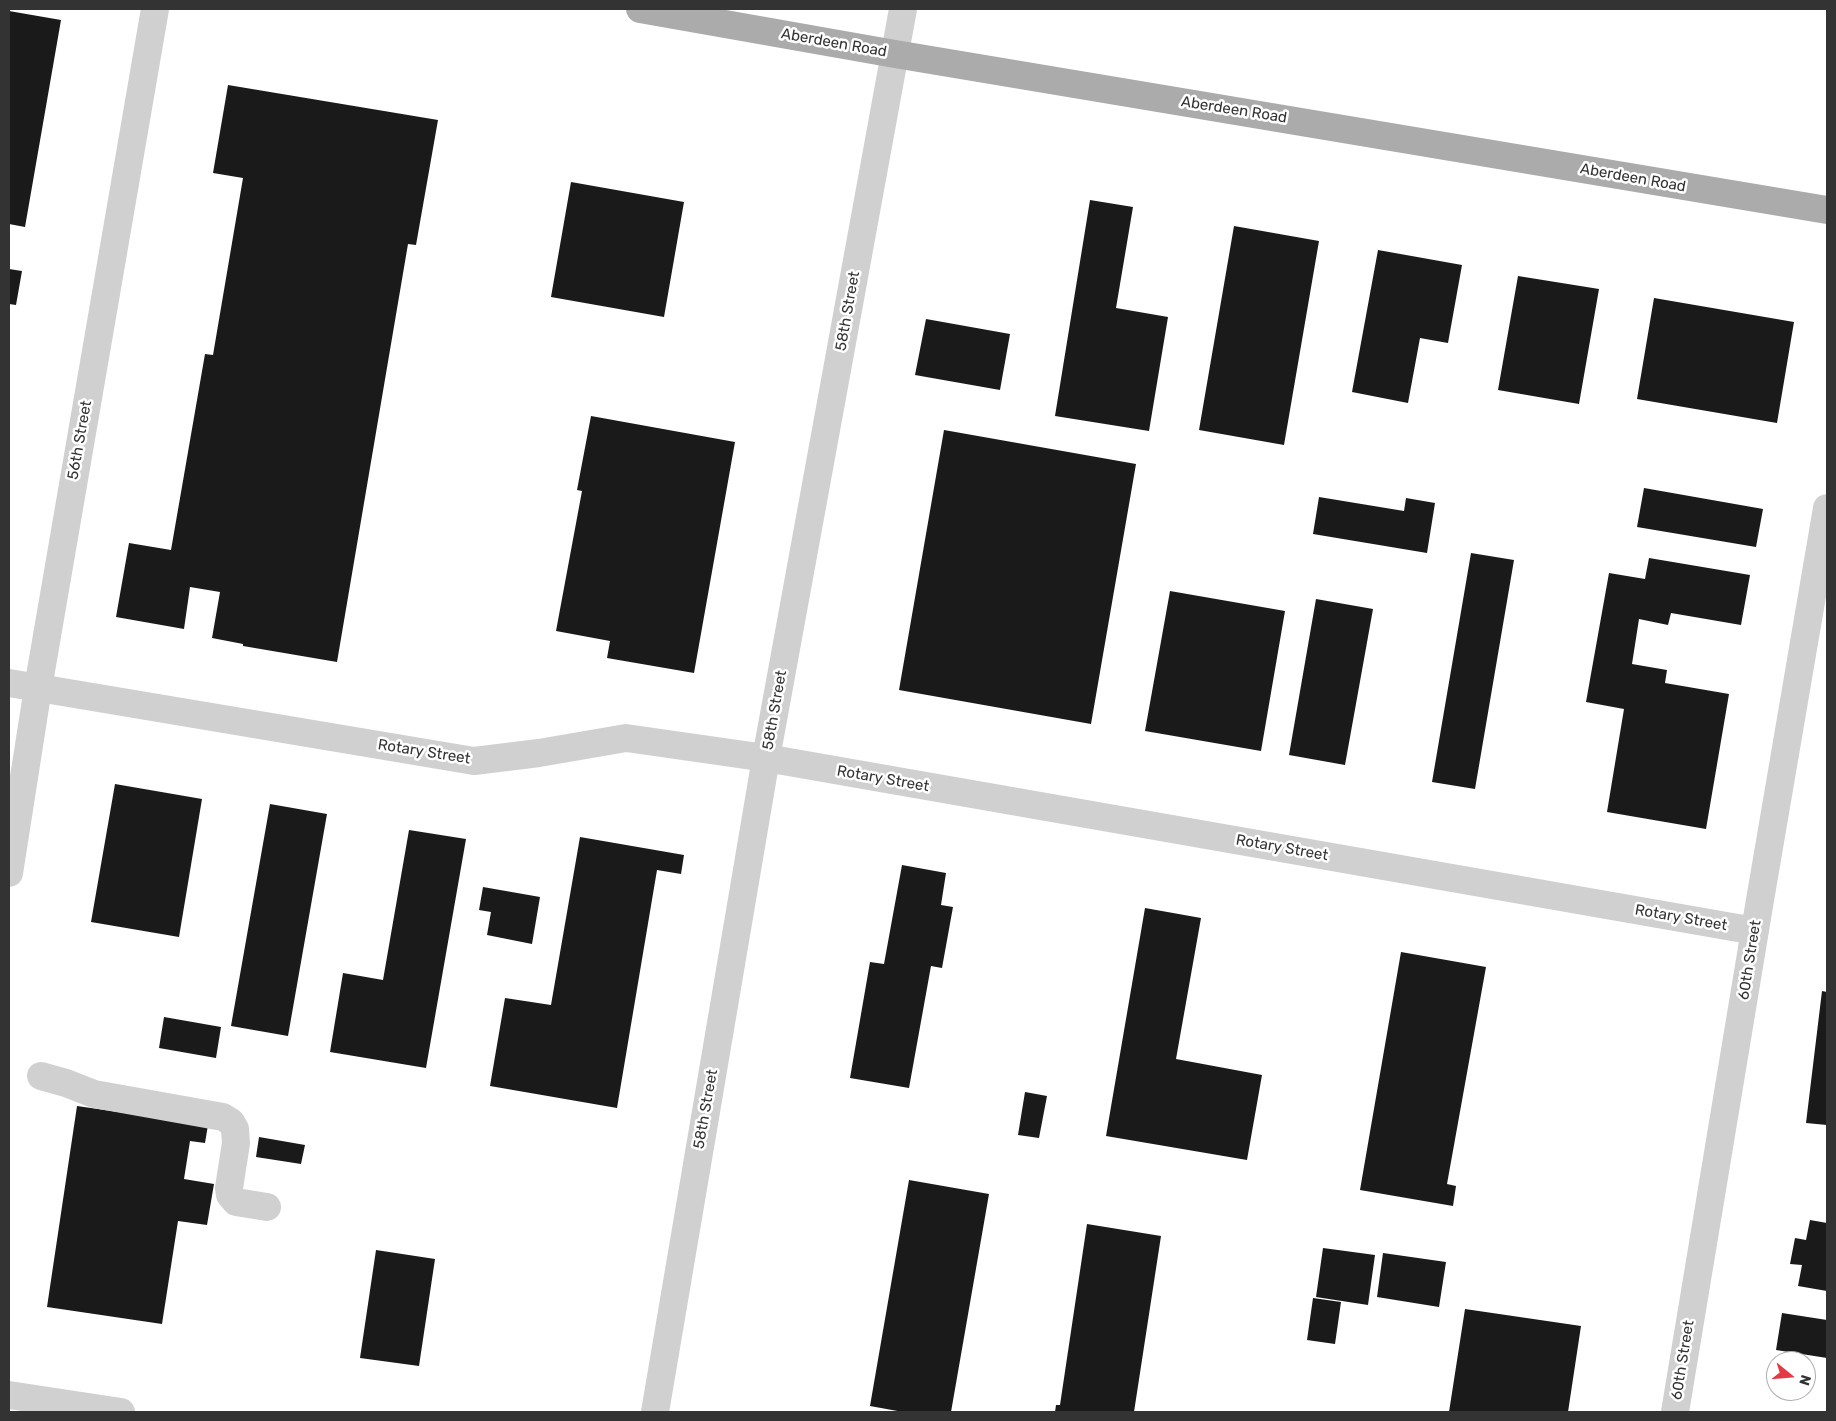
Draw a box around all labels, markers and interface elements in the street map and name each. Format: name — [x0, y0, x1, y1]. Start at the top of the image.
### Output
street label: Aberdeen Road — [780, 25, 888, 61]
street label: Aberdeen Road — [1180, 93, 1288, 127]
street label: Aberdeen Road — [1579, 160, 1687, 196]
street label: 58th Street — [832, 270, 864, 352]
street label: 56th Street — [64, 399, 96, 481]
street label: 58th Street — [759, 669, 791, 751]
street label: Rotary Street — [376, 736, 472, 768]
street label: Rotary Street — [835, 762, 931, 796]
street label: Rotary Street — [1234, 831, 1330, 865]
street label: Rotary Street — [1633, 901, 1729, 935]
street label: 60th Street — [1735, 919, 1765, 1001]
street label: 58th Street — [690, 1068, 722, 1150]
street label: 60th Street — [1668, 1319, 1698, 1401]
north arrow — [1766, 1351, 1816, 1401]
text: N — [1795, 1373, 1814, 1388]

